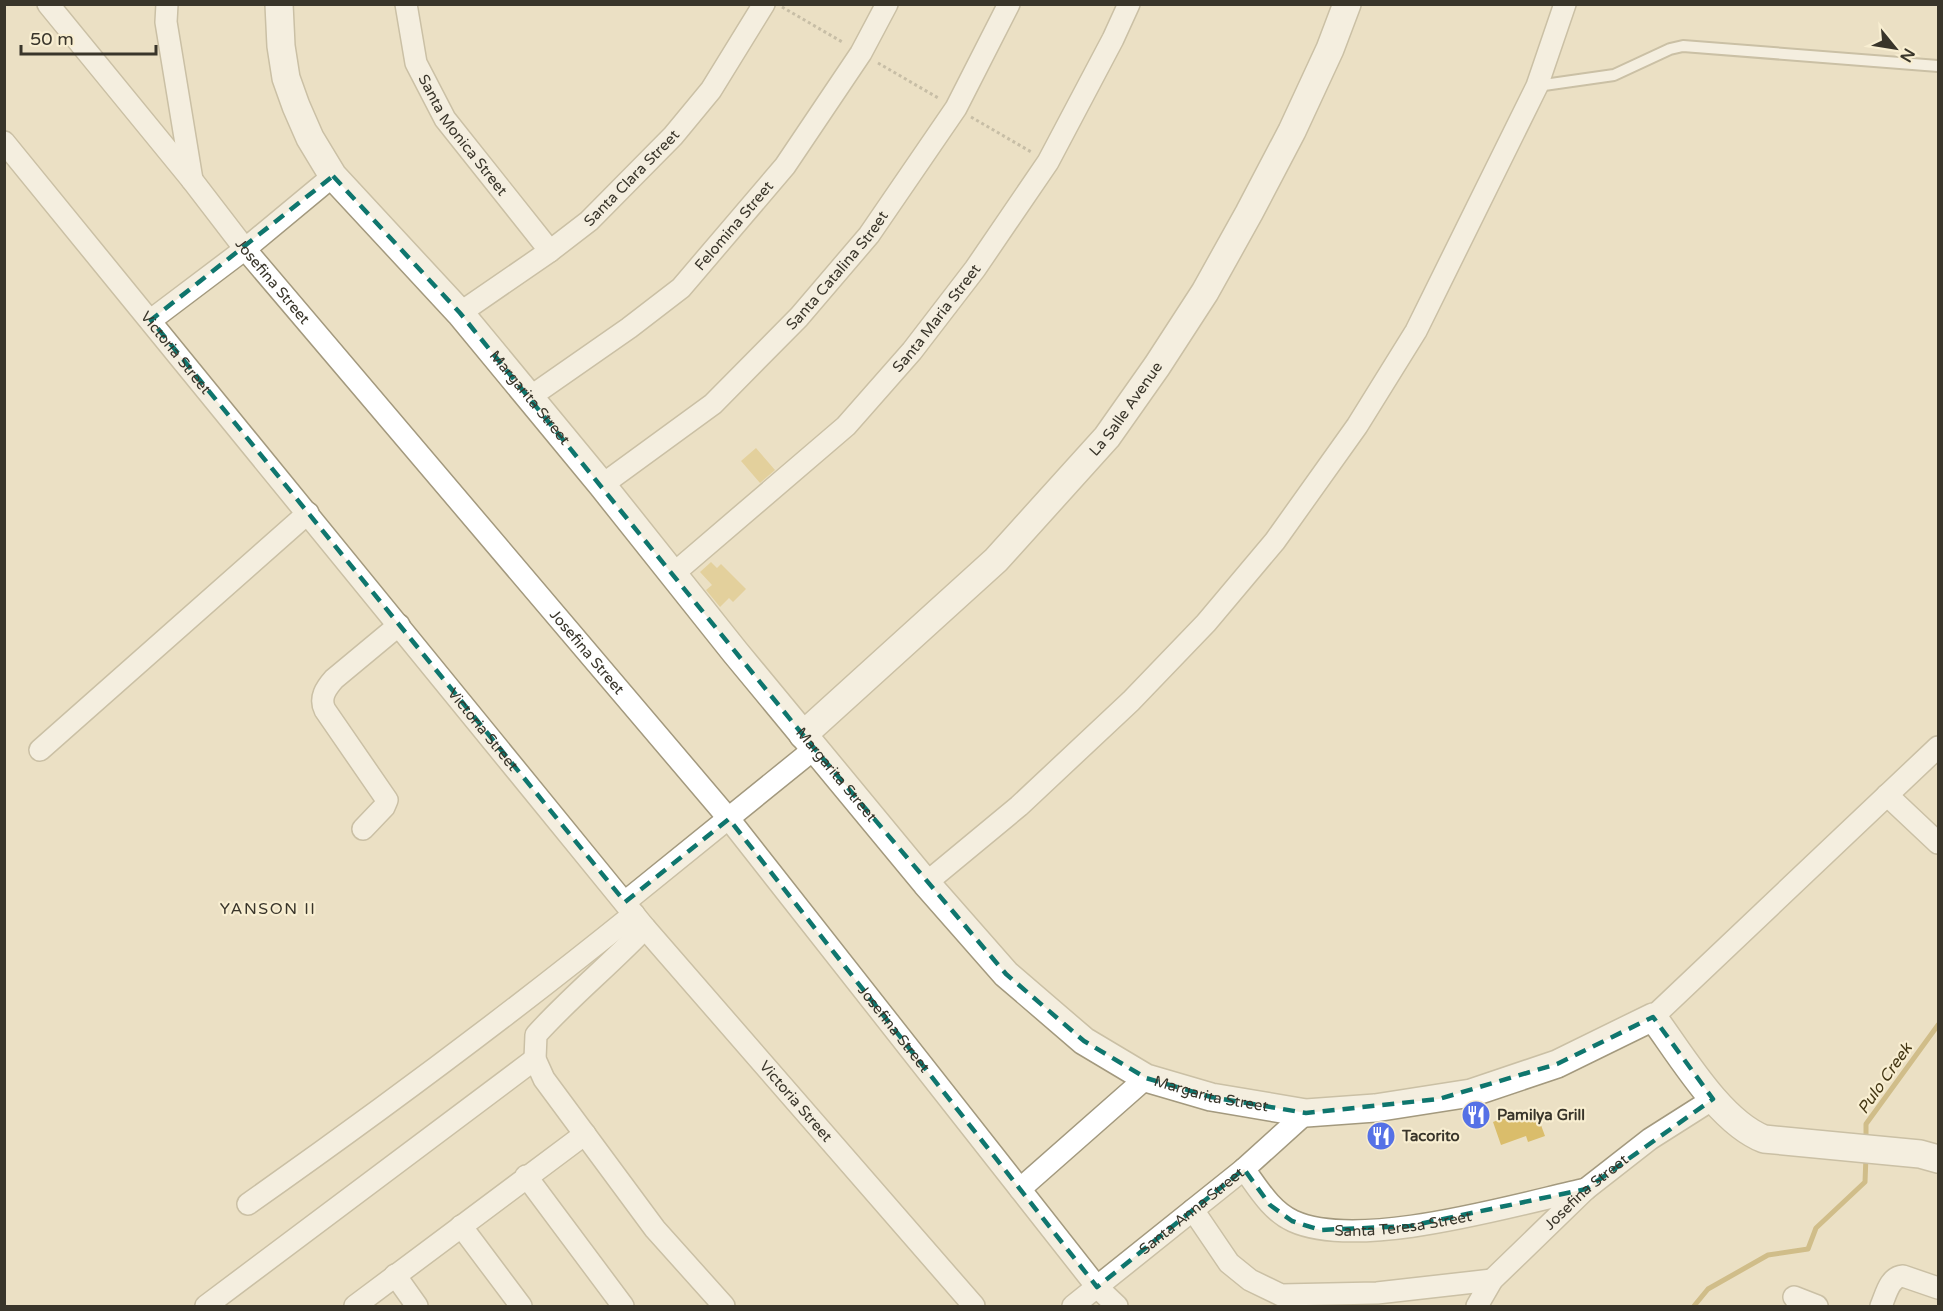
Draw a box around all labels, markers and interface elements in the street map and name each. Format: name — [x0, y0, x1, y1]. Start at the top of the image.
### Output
scale bar — [21, 18, 156, 56]
north arrow — [1865, 18, 1925, 78]
text: 50 m — [30, 28, 74, 50]
text: N — [1895, 44, 1919, 66]
street label: Santa Monica Street — [414, 71, 512, 199]
street label: Santa Clara Street — [580, 126, 683, 230]
street label: Felomina Street — [691, 177, 777, 274]
street label: Santa Catalina Street — [782, 207, 892, 334]
street label: Josefina Street — [232, 235, 314, 328]
street label: Santa Maria Street — [889, 261, 985, 376]
street label: Victoria Street — [137, 308, 215, 398]
street label: Margarita Street — [486, 347, 574, 449]
street label: La Salle Avenue — [1085, 358, 1166, 460]
street label: Josefina Street — [546, 606, 628, 698]
street label: Victoria Street — [444, 684, 522, 775]
street label: Margarita Street — [792, 724, 881, 826]
district label: YANSON II — [220, 899, 316, 919]
street label: Josefina Street — [854, 982, 934, 1076]
water label: Pulo Creek — [1853, 1038, 1917, 1118]
street label: Victoria Street — [756, 1057, 836, 1146]
street label: Margarita Street — [1152, 1072, 1270, 1116]
restaurant icon: Pamilya Grill — [1460, 1099, 1492, 1131]
place label: Pamilya Grill — [1497, 1106, 1585, 1125]
restaurant icon: Tacorito — [1365, 1120, 1397, 1152]
place label: Tacorito — [1401, 1127, 1460, 1145]
street label: Josefina Street — [1540, 1150, 1632, 1234]
street label: Santa Anna Street — [1136, 1163, 1248, 1258]
street label: Santa Teresa Street — [1334, 1207, 1473, 1240]

